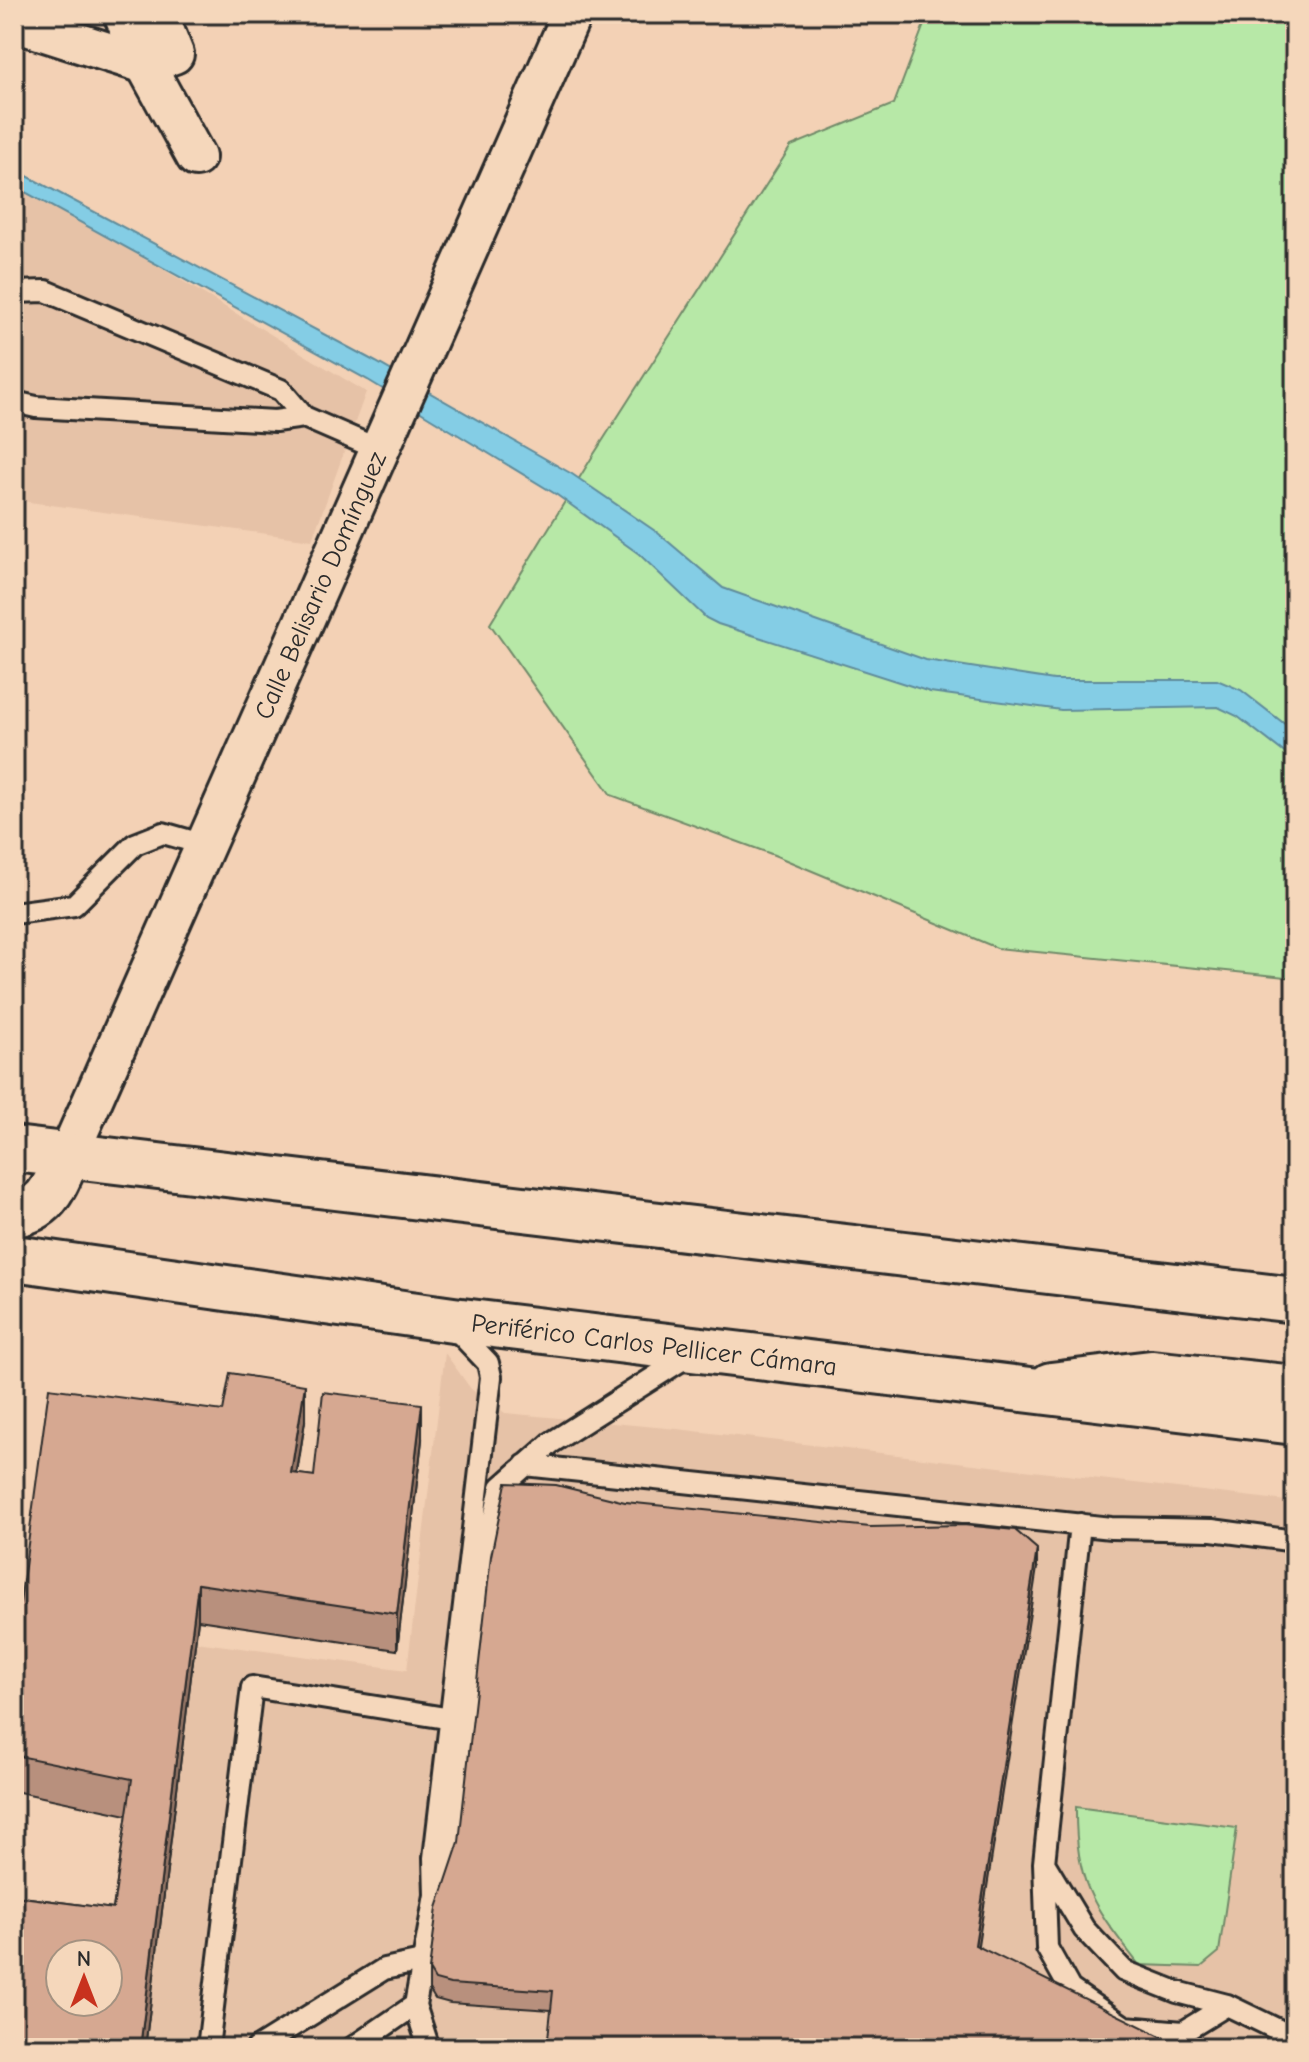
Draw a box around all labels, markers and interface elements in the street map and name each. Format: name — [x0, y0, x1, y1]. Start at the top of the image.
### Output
street label: Calle Belisario Domínguez — [249, 447, 393, 724]
street label: Periférico Carlos Pellicer Cámara — [470, 1308, 839, 1382]
north arrow — [44, 1938, 124, 2018]
text: N — [77, 1946, 91, 1972]

